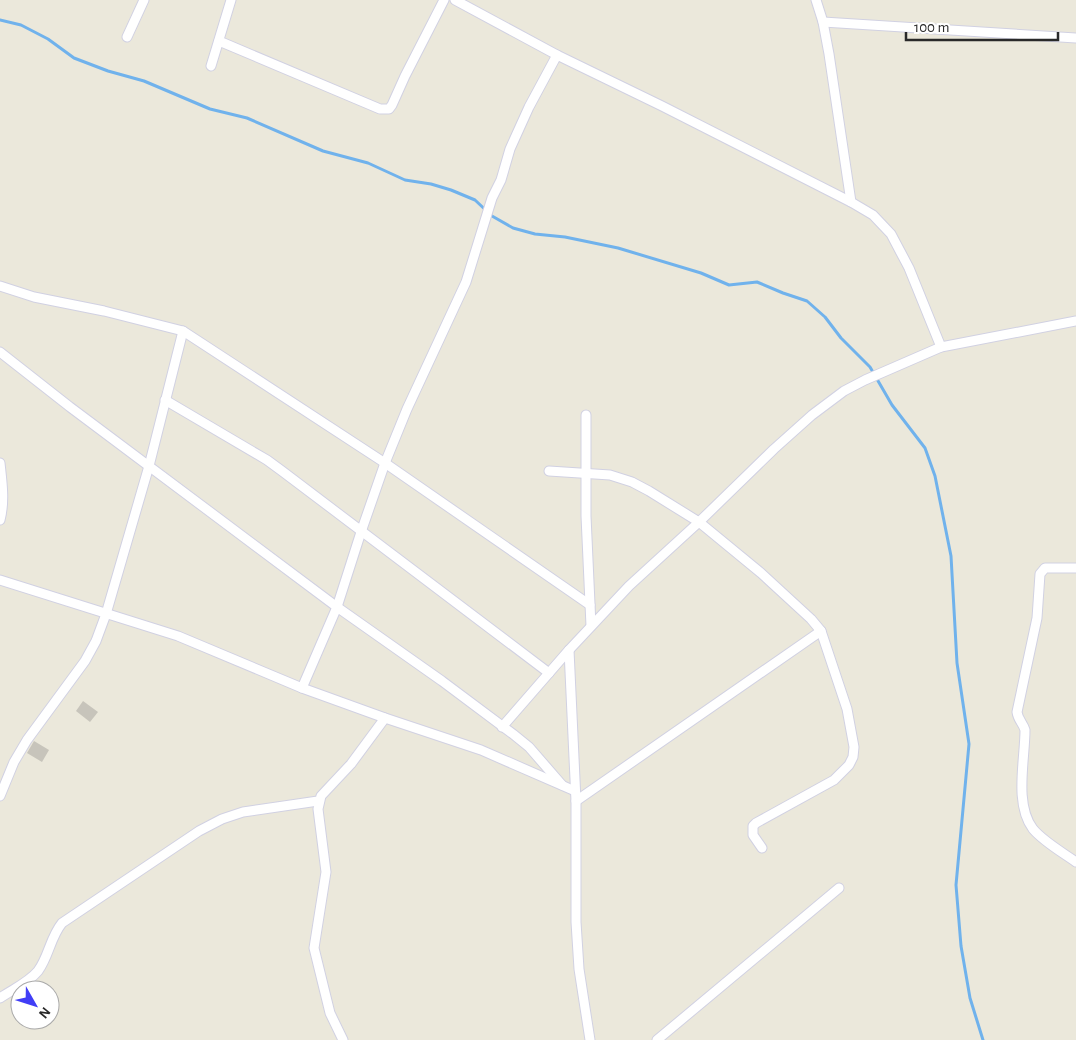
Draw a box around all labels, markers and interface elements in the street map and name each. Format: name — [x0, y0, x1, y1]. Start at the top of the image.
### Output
scale bar — [906, 10, 1058, 42]
text: 100 m — [914, 20, 949, 35]
north arrow — [10, 980, 60, 1030]
text: N — [36, 1004, 53, 1021]

